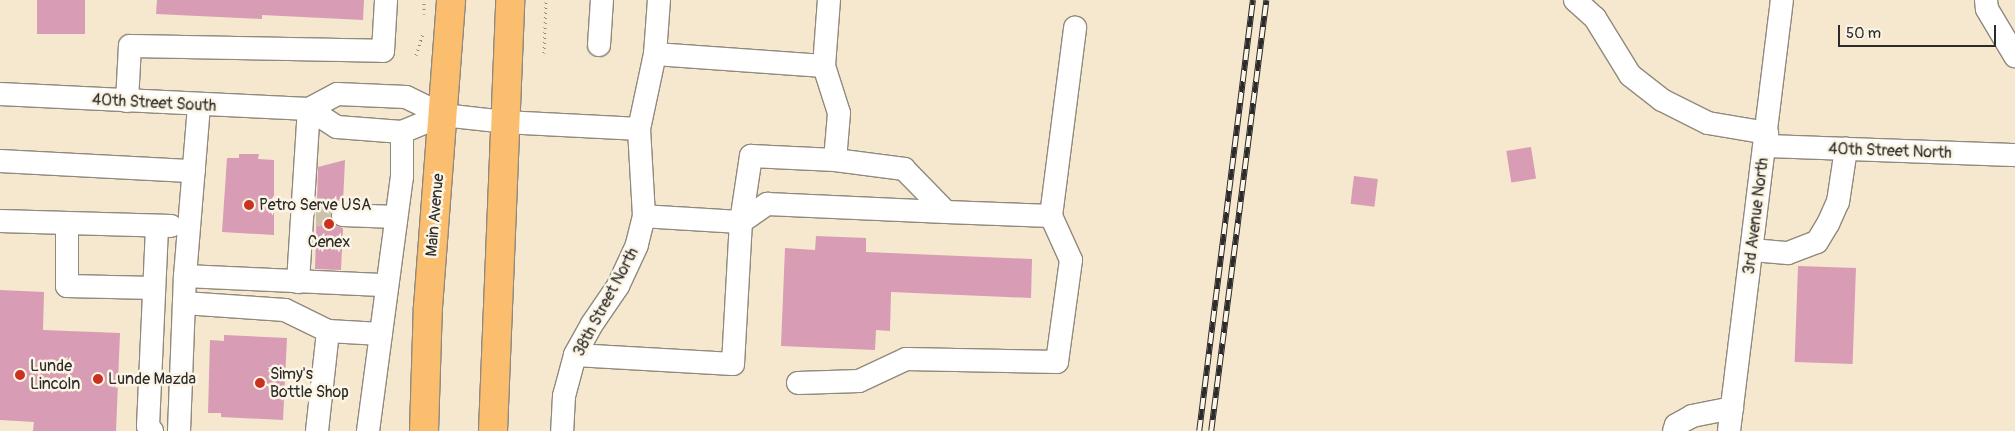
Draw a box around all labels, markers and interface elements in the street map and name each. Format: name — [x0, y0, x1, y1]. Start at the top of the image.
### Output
scale bar — [1840, 15, 1998, 47]
text: 50 m — [1846, 24, 1881, 43]
street label: 40th Street South — [91, 90, 217, 116]
street label: 40th Street North — [1828, 139, 1952, 163]
street label: 3rd Avenue North — [1739, 157, 1773, 275]
street label: Main Avenue — [422, 173, 448, 257]
place label: Petro Serve USA — [259, 195, 371, 215]
marker: Petro Serve USA — [243, 199, 255, 211]
marker: Cenex — [323, 218, 335, 230]
place label: Cenex — [308, 232, 350, 252]
street label: 38th Street North — [569, 244, 643, 360]
place label: Lunde Lincoln — [30, 356, 80, 394]
place label: Simy's Bottle Shop — [270, 364, 349, 402]
marker: Lunde Lincoln — [14, 369, 26, 381]
place label: Lunde Mazda — [108, 369, 196, 389]
marker: Lunde Mazda — [92, 373, 104, 385]
marker: Simy's Bottle Shop — [254, 377, 266, 389]

